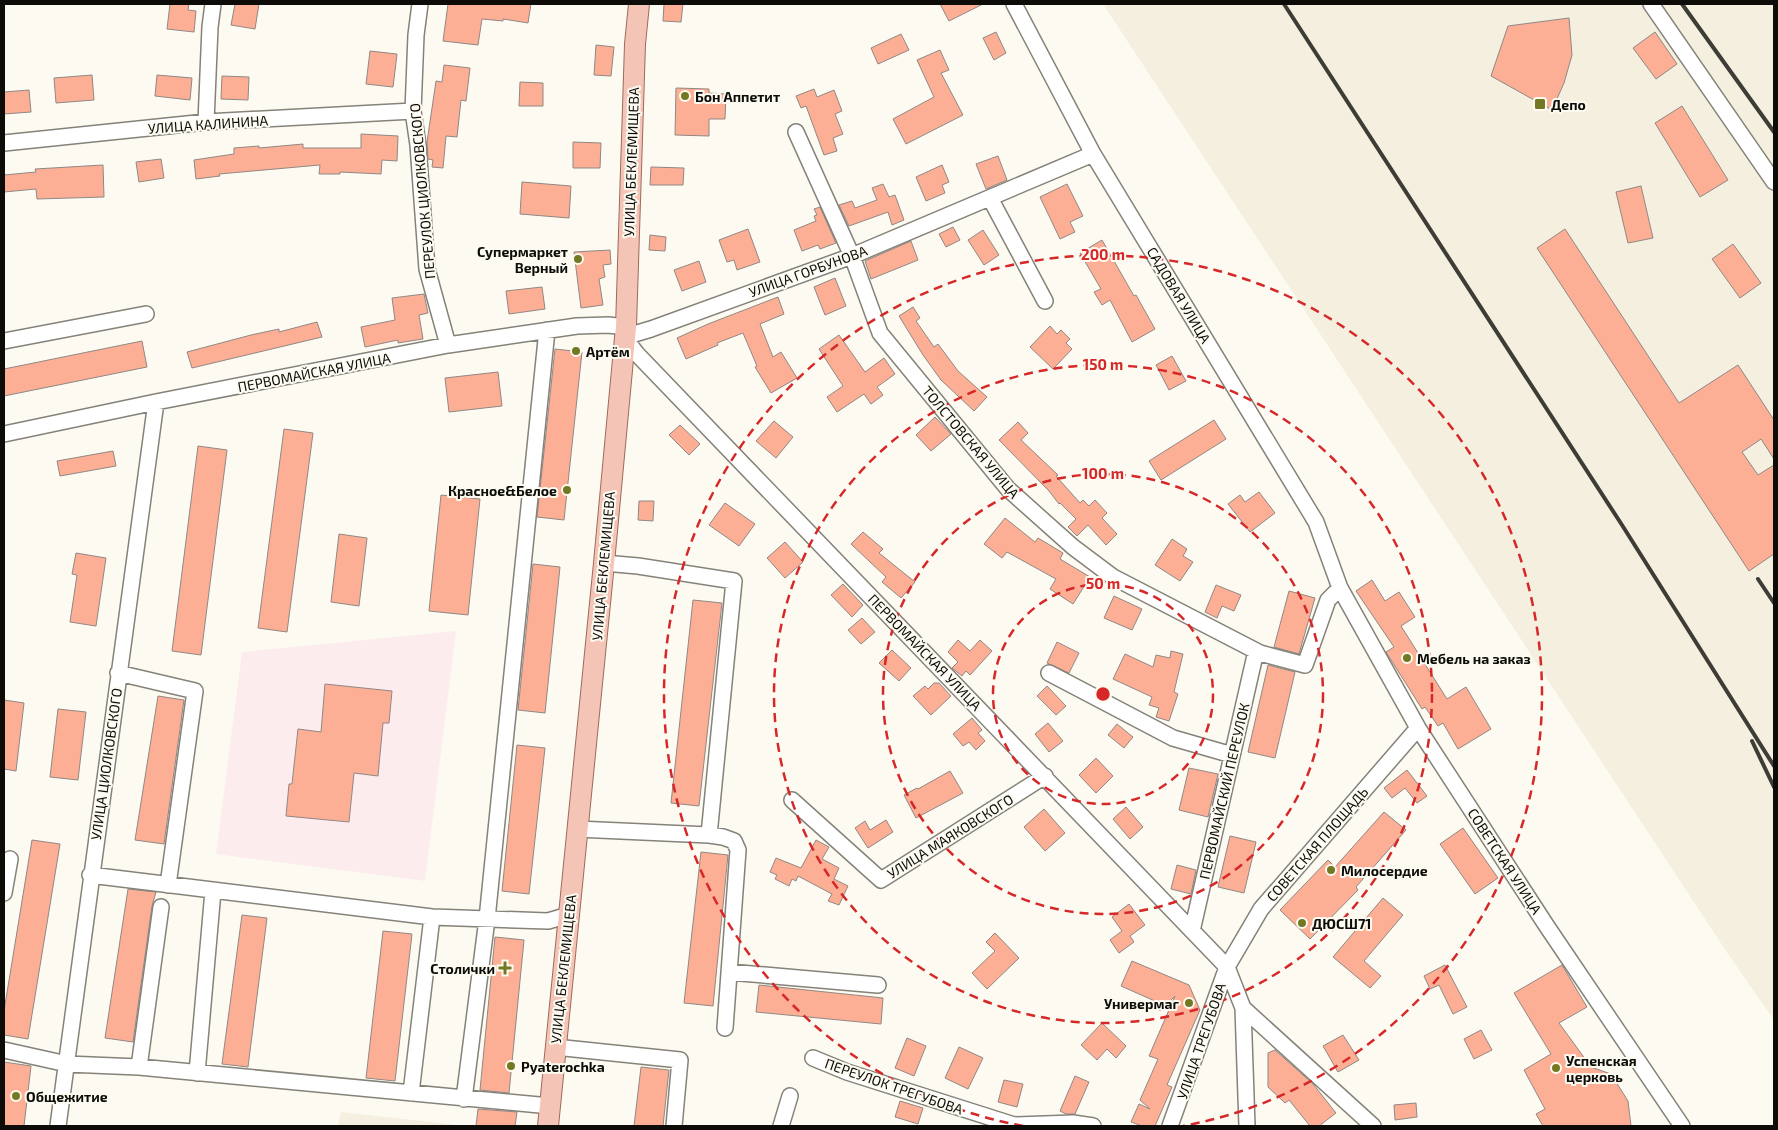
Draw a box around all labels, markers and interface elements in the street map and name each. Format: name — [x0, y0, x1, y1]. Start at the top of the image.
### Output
street label: УЛИЦА БЕКЛЕМИЩЕВА — [620, 87, 642, 237]
place label: Бон Аппетит — [695, 88, 780, 105]
marker: Бон Аппетит — [679, 90, 691, 102]
place label: Депо — [1551, 96, 1586, 113]
marker: Депо — [1533, 97, 1547, 111]
street label: ПЕРЕУЛОК ЦИОЛКОВСКОГО — [406, 102, 438, 280]
street label: УЛИЦА КАЛИНИНА — [147, 111, 269, 137]
street label: УЛИЦА ГОРБУНОВА — [747, 242, 870, 300]
place label: Супермаркет Верный — [477, 243, 568, 276]
street label: САДОВАЯ УЛИЦА — [1144, 244, 1215, 346]
text: 200 m — [1081, 245, 1125, 263]
marker: Супермаркет Верный — [572, 253, 584, 265]
place label: Артём — [586, 343, 630, 360]
marker: Артём — [570, 345, 582, 357]
street label: ПЕРВОМАЙСКАЯ УЛИЦА — [236, 349, 392, 395]
text: 150 m — [1083, 355, 1123, 373]
street label: ТОЛСТОВСКАЯ УЛИЦА — [919, 382, 1023, 502]
text: 100 m — [1082, 464, 1124, 482]
place label: Красное&Белое — [448, 482, 557, 499]
marker: Красное&Белое — [561, 484, 573, 496]
street label: УЛИЦА БЕКЛЕМИЩЕВА — [588, 490, 618, 641]
text: 50 m — [1086, 574, 1120, 592]
street label: ПЕРВОМАЙСКАЯ УЛИЦА — [865, 590, 985, 714]
place label: Мебель на заказ — [1417, 650, 1531, 667]
marker: Мебель на заказ — [1401, 652, 1413, 664]
centre of rings — [1094, 685, 1112, 703]
street label: УЛИЦА ЦИОЛКОВСКОГО — [87, 687, 125, 841]
street label: ПЕРВОМАЙСКИЙ ПЕРЕУЛОК — [1195, 701, 1253, 881]
street label: СОВЕТСКАЯ ПЛОЩАДЬ — [1263, 783, 1371, 905]
street label: УЛИЦА МАЯКОВСКОГО — [884, 790, 1016, 882]
street label: СОВЕТСКАЯ УЛИЦА — [1464, 805, 1546, 917]
place label: Милосердие — [1341, 862, 1428, 879]
marker: Милосердие — [1325, 864, 1337, 876]
street label: УЛИЦА БЕКЛЕМИЩЕВА — [547, 893, 579, 1044]
place label: ДЮСШ71 — [1312, 915, 1371, 932]
marker: ДЮСШ71 — [1296, 917, 1308, 929]
place label: Столички — [430, 960, 495, 977]
marker: Столички — [499, 962, 511, 974]
street label: УЛИЦА ТРЕГУБОВА — [1173, 980, 1229, 1101]
place label: Универмаг — [1104, 995, 1179, 1012]
marker: Универмаг — [1183, 997, 1195, 1009]
place label: Успенская церковь — [1566, 1052, 1637, 1085]
street label: ПЕРЕУЛОК ТРЕГУБОВА — [823, 1054, 966, 1118]
place label: Pyaterochka — [521, 1058, 605, 1075]
marker: Pyaterochka — [505, 1060, 517, 1072]
marker: Успенская церковь — [1550, 1062, 1562, 1074]
place label: Общежитие — [26, 1088, 108, 1105]
marker: Общежитие — [10, 1090, 22, 1102]

